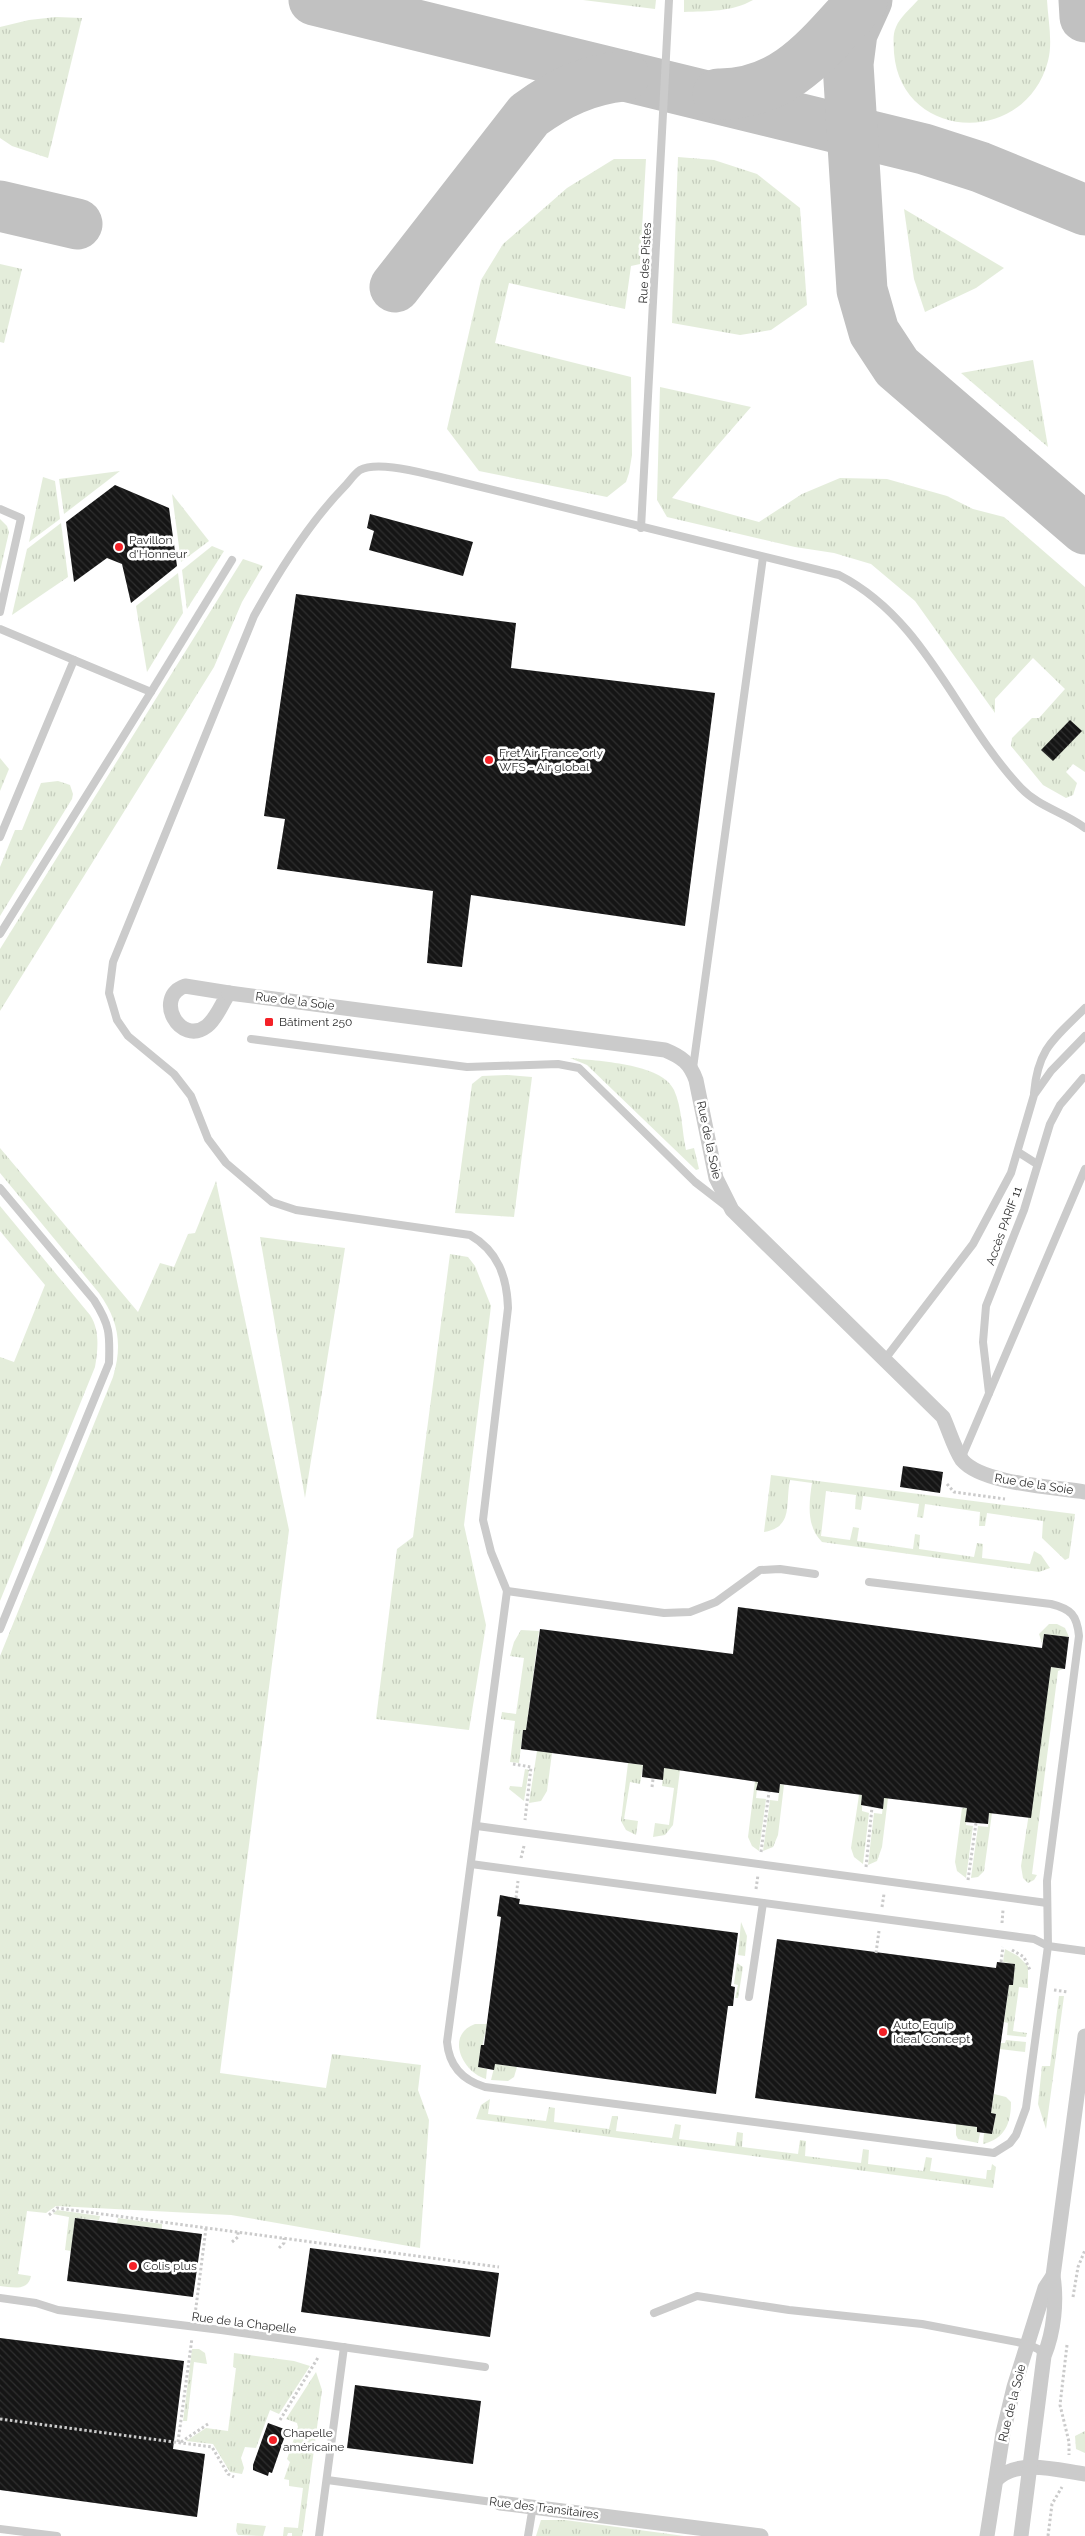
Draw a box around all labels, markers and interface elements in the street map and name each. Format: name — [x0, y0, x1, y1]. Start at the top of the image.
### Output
street label: Rue des Pistes — [636, 222, 654, 304]
place label: Pavillon d'Honneur — [129, 533, 188, 561]
marker: Pavillon d'Honneur — [113, 541, 125, 553]
place label: Fret Air France orly WFS - Air global — [499, 746, 603, 774]
marker: Fret Air France orly WFS - Air global — [483, 754, 495, 766]
street label: Rue de la Soie — [255, 989, 335, 1013]
place label: Bâtiment 250 — [279, 1015, 352, 1029]
marker: Bâtiment 250 — [263, 1016, 275, 1028]
street label: Rue de la Soie — [694, 1100, 724, 1180]
street label: Accès PARIF 11 — [983, 1185, 1025, 1267]
street label: Rue de la Soie — [994, 1471, 1074, 1497]
place label: Auto Equip Ideal Concept — [893, 2018, 970, 2046]
marker: Auto Equip Ideal Concept — [877, 2026, 889, 2038]
place label: Colis plus — [143, 2259, 197, 2273]
marker: Colis plus — [127, 2260, 139, 2272]
street label: Rue de la Chapelle — [191, 2310, 297, 2336]
street label: Rue de la Soie — [996, 2363, 1028, 2443]
place label: Chapelle américaine — [283, 2426, 344, 2454]
marker: Chapelle américaine — [267, 2434, 279, 2446]
street label: Rue des Transitaires — [488, 2494, 600, 2522]

